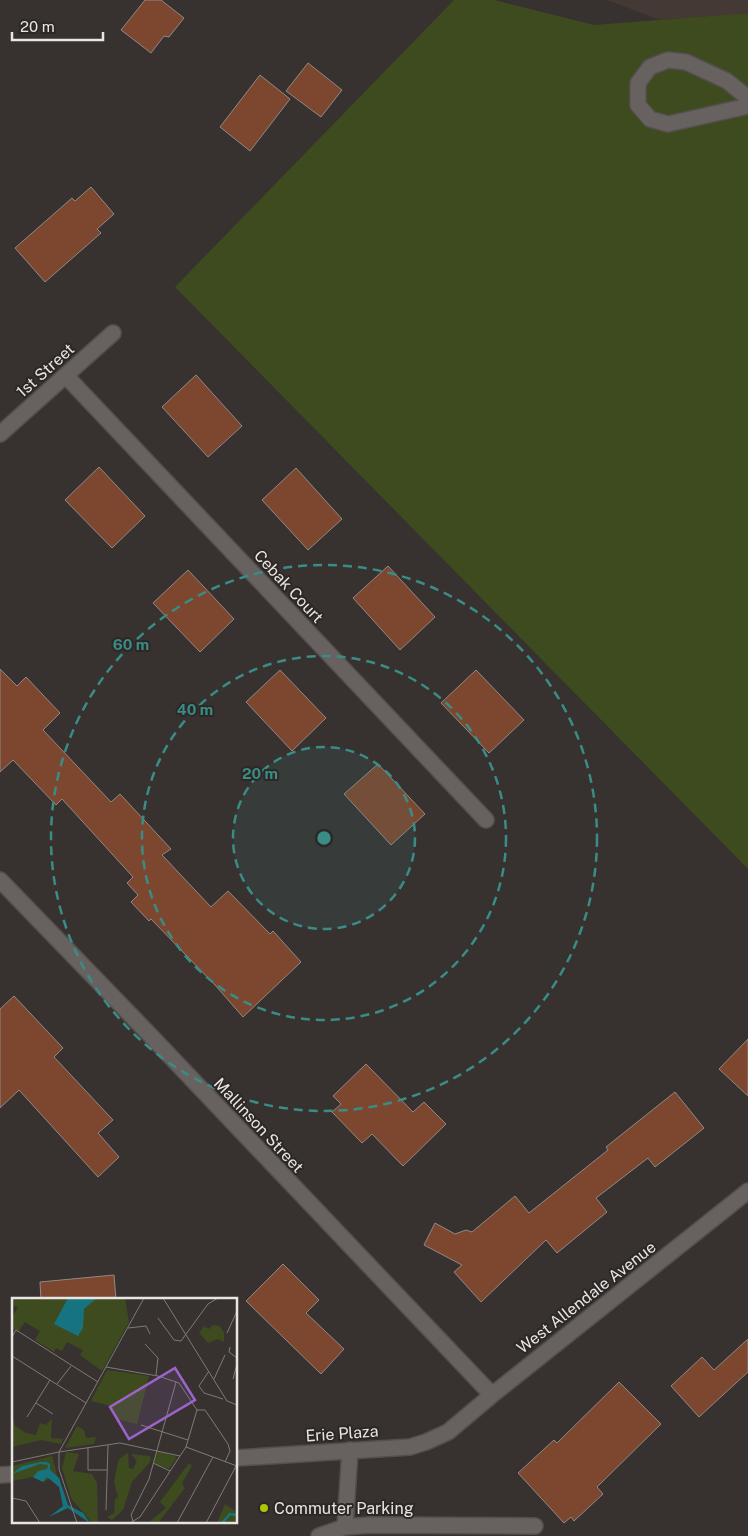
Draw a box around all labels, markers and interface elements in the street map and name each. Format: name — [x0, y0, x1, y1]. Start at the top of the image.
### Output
scale bar — [12, 10, 104, 42]
text: 20 m — [20, 18, 55, 35]
street label: 1st Street — [12, 339, 78, 401]
street label: Cebak Court — [250, 546, 327, 627]
text: 60 m — [113, 636, 149, 653]
text: 40 m — [177, 701, 213, 718]
text: 20 m — [242, 765, 278, 782]
centre of rings — [315, 829, 333, 847]
street label: Mallinson Street — [210, 1074, 307, 1177]
street label: West Allendale Avenue — [513, 1237, 660, 1357]
inset map — [12, 1298, 238, 1524]
street label: Erie Plaza — [305, 1421, 379, 1446]
place label: Commuter Parking — [274, 1499, 414, 1518]
marker: Commuter Parking — [258, 1502, 270, 1514]

